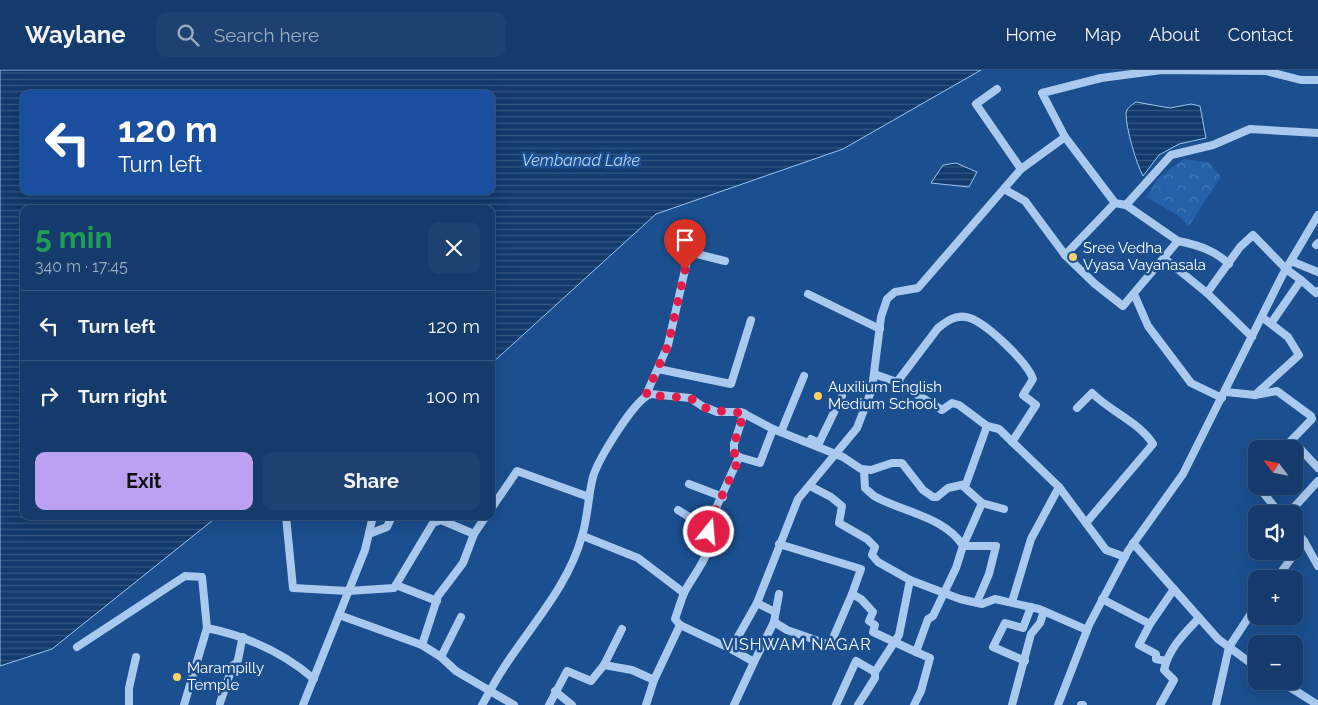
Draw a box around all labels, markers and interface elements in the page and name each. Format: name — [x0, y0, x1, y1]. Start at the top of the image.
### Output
search box — [156, 12, 506, 57]
text: Waylane — [25, 20, 126, 49]
icon: search — [174, 21, 202, 49]
text: Search here — [214, 24, 319, 46]
text: Home — [1005, 24, 1056, 45]
text: Map — [1084, 24, 1121, 45]
text: About — [1149, 24, 1200, 45]
text: Contact — [1228, 24, 1293, 45]
text: 120 m — [118, 109, 218, 150]
icon: left — [35, 110, 100, 175]
text: Turn left — [118, 151, 202, 177]
water label: Vembanad Lake — [522, 151, 641, 170]
pin — [664, 219, 706, 270]
text: 5 min — [35, 220, 113, 255]
button: close — [428, 222, 480, 274]
icon: arrive — [671, 226, 699, 254]
place label: Sree Vedha Vyasa Vayanasala — [1083, 239, 1206, 274]
marker: Sree Vedha Vyasa Vayanasala — [1067, 251, 1079, 263]
text: 340 m · 17:45 — [35, 257, 128, 276]
icon: left — [35, 312, 63, 340]
text: Turn left — [78, 315, 155, 337]
text: 120 m — [428, 315, 480, 337]
place label: Auxilium English Medium School — [828, 378, 942, 413]
icon: right — [35, 382, 63, 410]
text: Turn right — [78, 385, 167, 407]
text: 100 m — [426, 385, 480, 407]
marker: Auxilium English Medium School — [812, 390, 824, 402]
north arrow — [1248, 440, 1302, 495]
map controls — [1248, 440, 1303, 690]
button: Exit — [35, 452, 253, 510]
button: Share — [263, 452, 480, 510]
position arrow — [682, 505, 734, 557]
button: sound — [1248, 505, 1303, 560]
button: + — [1248, 570, 1303, 625]
district label: VISHWAM NAGAR — [722, 635, 872, 654]
button: − — [1248, 635, 1303, 690]
place label: Marampilly Temple — [187, 659, 264, 694]
marker: Marampilly Temple — [171, 671, 183, 683]

